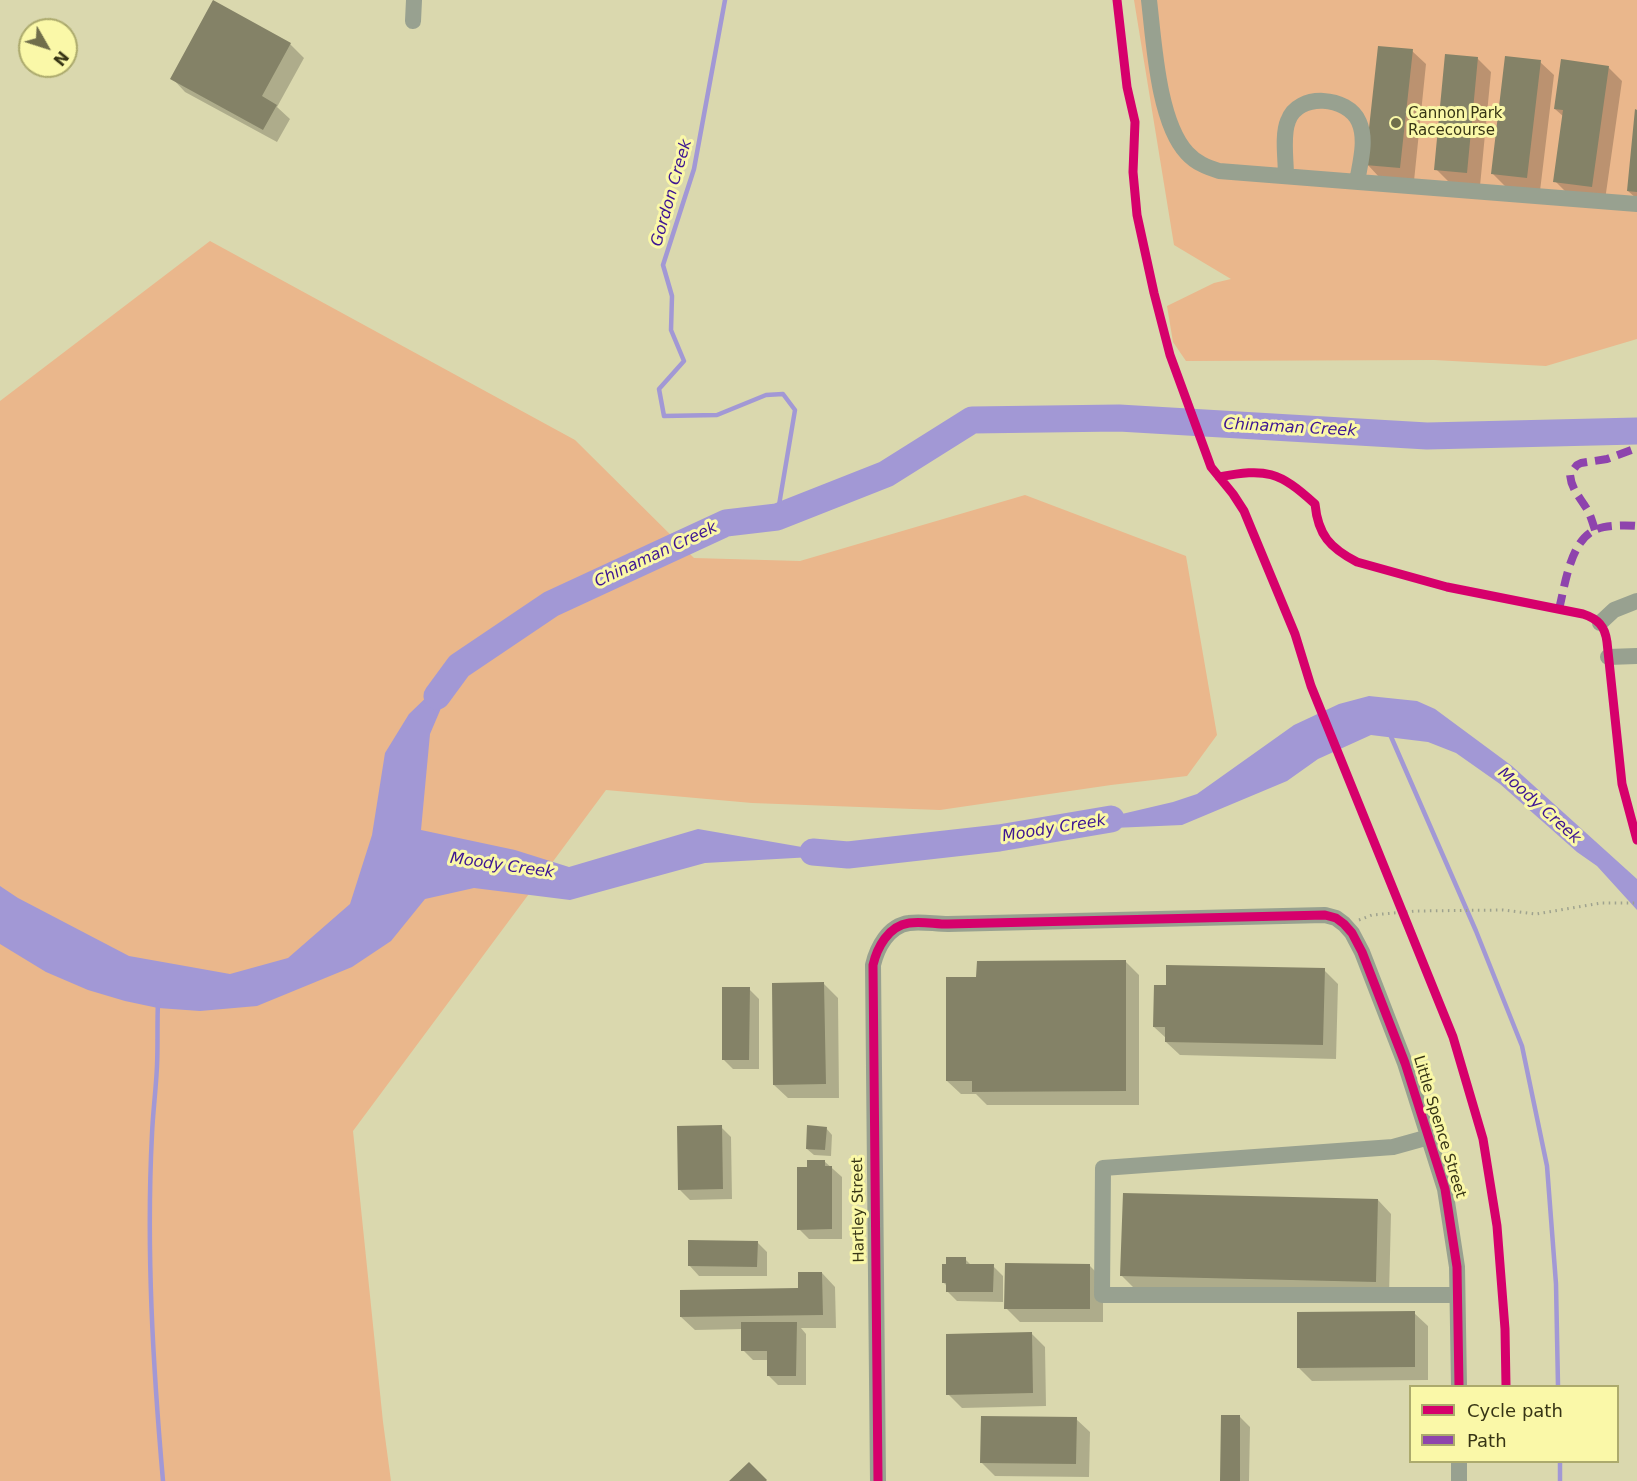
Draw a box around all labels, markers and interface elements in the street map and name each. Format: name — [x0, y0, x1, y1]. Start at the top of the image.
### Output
north arrow — [18, 18, 78, 78]
text: N — [49, 47, 72, 70]
place label: Cannon Park Racecourse — [1408, 105, 1503, 140]
marker: Cannon Park Racecourse — [1389, 116, 1403, 130]
water label: Gordon Creek — [648, 137, 696, 249]
water label: Chinaman Creek — [1223, 415, 1357, 441]
water label: Chinaman Creek — [592, 518, 720, 592]
water label: Moody Creek — [1494, 764, 1584, 848]
water label: Moody Creek — [1001, 811, 1107, 847]
water label: Moody Creek — [449, 849, 555, 883]
street label: Little Spence Street — [1409, 1054, 1469, 1200]
street label: Hartley Street — [849, 1157, 869, 1263]
legend — [1409, 1385, 1619, 1463]
text: Cycle path — [1467, 1400, 1563, 1421]
text: Path — [1467, 1430, 1507, 1451]

